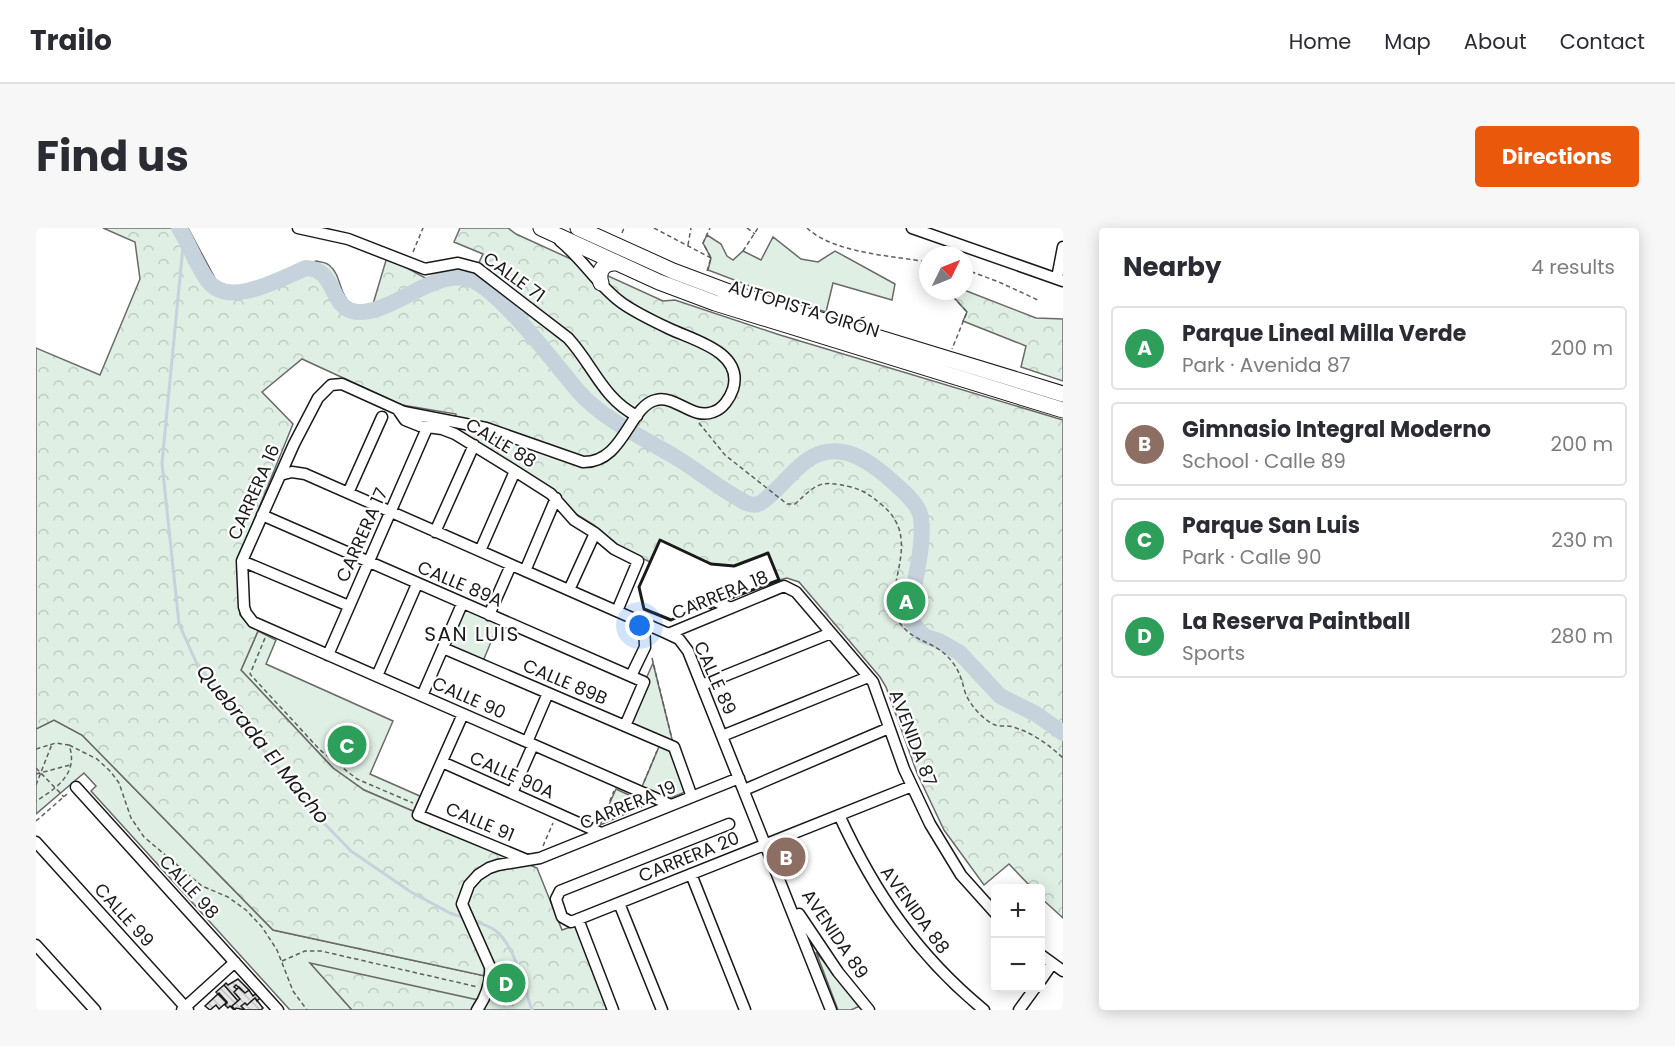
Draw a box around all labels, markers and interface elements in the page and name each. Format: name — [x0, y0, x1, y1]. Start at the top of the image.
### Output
text: Trailo — [30, 21, 112, 60]
text: Home — [1289, 27, 1351, 56]
text: Map — [1384, 27, 1431, 56]
text: About — [1464, 27, 1527, 56]
text: Contact — [1560, 27, 1645, 56]
button: Directions — [1475, 126, 1639, 187]
text: Find us — [36, 127, 189, 186]
street label: CALLE 71 — [478, 246, 550, 308]
north arrow — [919, 246, 973, 300]
text: Nearby — [1123, 249, 1221, 285]
text: 4 results — [1531, 253, 1615, 281]
street label: AUTOPISTA GIRÓN — [726, 274, 883, 343]
text: Parque Lineal Milla Verde — [1182, 318, 1466, 349]
text: A — [1137, 334, 1152, 362]
text: 200 m — [1550, 334, 1613, 362]
text: Park · Avenida 87 — [1182, 351, 1351, 379]
street label: CALLE 88 — [461, 412, 541, 473]
text: Gimnasio Integral Moderno — [1182, 414, 1491, 445]
text: B — [1138, 430, 1151, 458]
text: 200 m — [1550, 430, 1613, 458]
street label: CARRERA 16 — [221, 440, 286, 544]
text: School · Calle 89 — [1182, 447, 1346, 475]
street label: CARRERA 17 — [330, 484, 393, 586]
text: Parque San Luis — [1182, 510, 1360, 541]
text: C — [1137, 526, 1152, 554]
text: 230 m — [1551, 526, 1613, 554]
text: Park · Calle 90 — [1182, 543, 1321, 571]
street label: CALLE 89A — [414, 554, 507, 613]
street label: CARRERA 18 — [668, 564, 772, 625]
pin: A — [886, 578, 926, 623]
text: La Reserva Paintball — [1182, 606, 1410, 637]
your location — [625, 611, 654, 640]
district label: SAN LUIS — [424, 620, 520, 648]
text: D — [1137, 622, 1152, 650]
text: 280 m — [1550, 622, 1613, 650]
street label: CALLE 89 — [688, 637, 743, 719]
text: Sports — [1182, 639, 1245, 667]
street label: CALLE 89B — [519, 653, 611, 711]
water label: Quebrada El Macho — [190, 658, 336, 830]
street label: CALLE 90 — [428, 670, 510, 725]
street label: AVENIDA 87 — [884, 686, 943, 790]
pin: C — [328, 722, 366, 768]
street label: CALLE 90A — [466, 745, 559, 804]
street label: CARRERA 19 — [576, 774, 680, 835]
street label: CALLE 91 — [442, 796, 519, 847]
street label: CARRERA 20 — [635, 825, 743, 888]
pin: B — [766, 834, 806, 880]
street label: CALLE 98 — [154, 849, 225, 924]
street label: AVENIDA 88 — [875, 861, 956, 959]
street label: CALLE 99 — [89, 877, 160, 952]
street label: AVENIDA 89 — [796, 884, 875, 983]
map controls — [991, 884, 1045, 992]
button: + — [991, 884, 1045, 938]
button: − — [991, 938, 1045, 992]
pin: D — [486, 960, 526, 1005]

